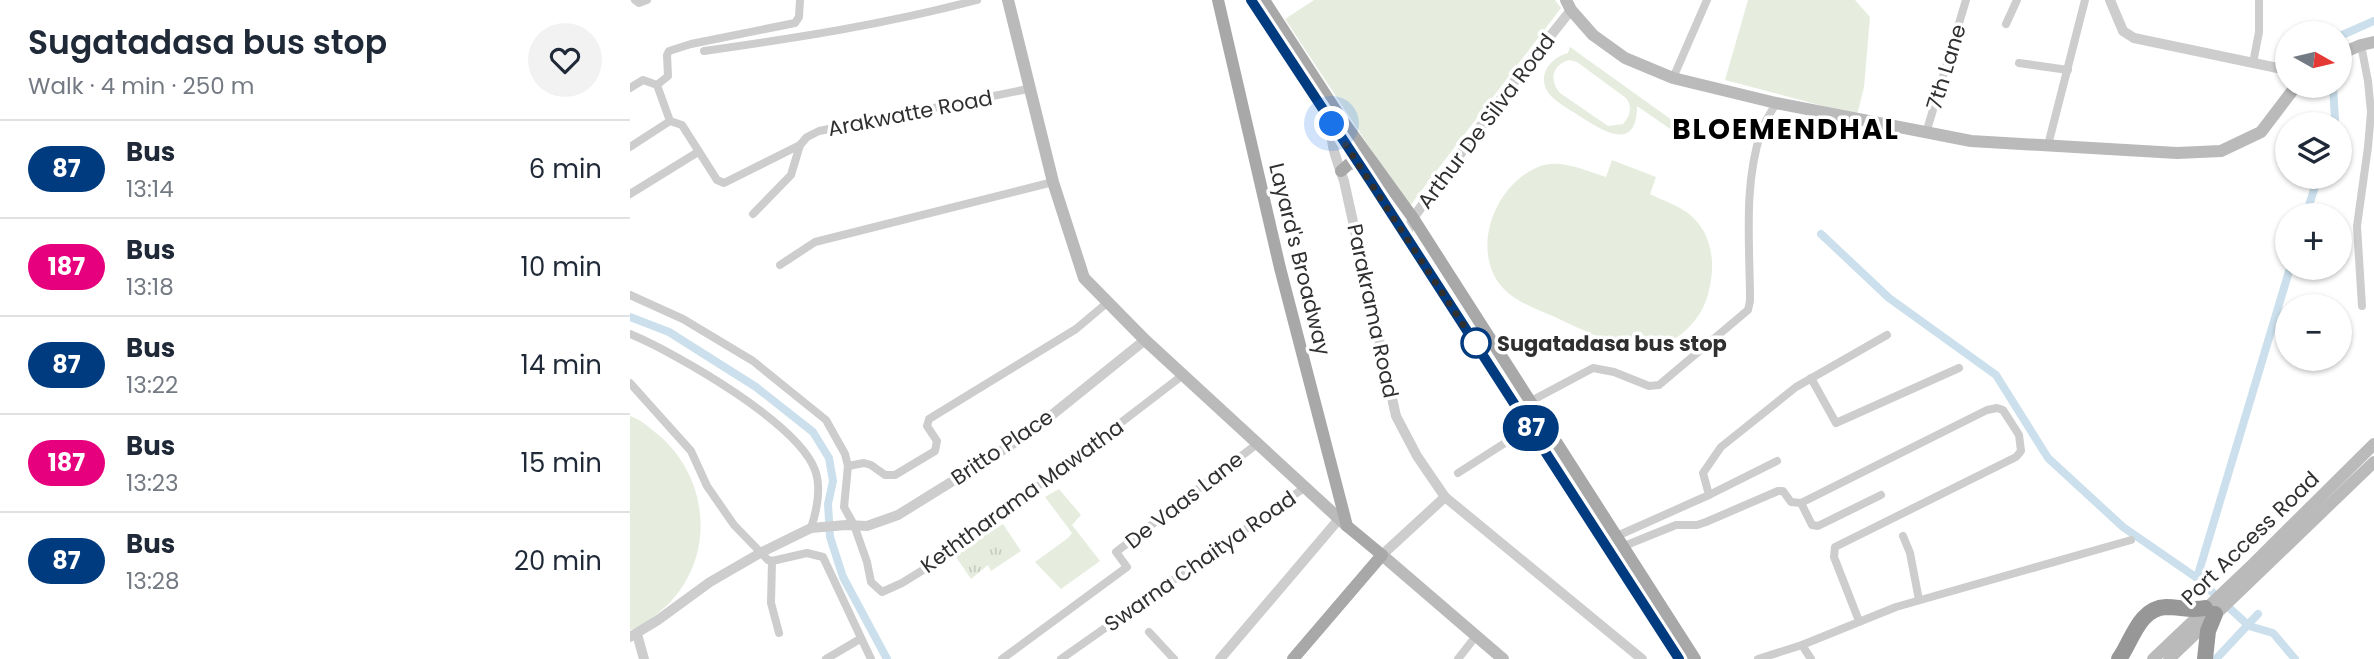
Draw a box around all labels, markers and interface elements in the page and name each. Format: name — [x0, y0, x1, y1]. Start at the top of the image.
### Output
text: Sugatadasa bus stop — [28, 19, 387, 66]
street label: 7th Lane — [1919, 21, 1973, 113]
north arrow — [2275, 21, 2352, 98]
map controls — [2275, 21, 2352, 371]
button: heart — [528, 23, 602, 97]
street label: Arthur De Silva Road — [1411, 28, 1561, 214]
text: Walk · 4 min · 250 m — [28, 70, 254, 102]
street label: Arakwatte Road — [825, 83, 995, 143]
your location — [1314, 106, 1349, 141]
district label: BLOEMENDHAL — [1672, 110, 1900, 149]
button: layers — [2275, 112, 2352, 189]
text: Bus — [126, 134, 175, 170]
text: 6 min — [529, 151, 602, 187]
text: 87 — [52, 152, 81, 185]
street label: Layard's Broadway — [1262, 160, 1338, 358]
text: 13:14 — [126, 173, 174, 205]
button: + — [2275, 203, 2352, 280]
street label: Parakrama Road — [1340, 221, 1406, 401]
text: Bus — [126, 232, 175, 268]
text: 10 min — [521, 249, 602, 285]
text: 187 — [48, 250, 85, 283]
text: 13:18 — [126, 271, 174, 303]
button: − — [2275, 294, 2352, 371]
marker: Sugatadasa bus stop — [1461, 328, 1491, 358]
place label: Sugatadasa bus stop — [1497, 329, 1727, 358]
text: Bus — [126, 330, 175, 366]
text: 14 min — [521, 347, 602, 383]
text: 87 — [52, 348, 81, 381]
text: 13:22 — [126, 369, 178, 401]
street label: Britto Place — [945, 402, 1059, 492]
line badge: 87 — [1500, 405, 1562, 451]
text: 87 — [1517, 411, 1545, 444]
street label: Keththarama Mawatha — [915, 412, 1129, 580]
text: Bus — [126, 428, 175, 464]
text: 15 min — [521, 445, 602, 481]
street label: De Vaas Lane — [1119, 445, 1249, 555]
text: 187 — [48, 446, 85, 479]
street label: Port Access Road — [2175, 465, 2325, 611]
text: 13:23 — [126, 467, 179, 499]
street label: Swarna Chaitya Road — [1098, 484, 1302, 638]
text: Bus — [126, 526, 175, 562]
text: 20 min — [514, 543, 602, 579]
text: 87 — [52, 544, 81, 577]
text: 13:28 — [126, 565, 180, 597]

